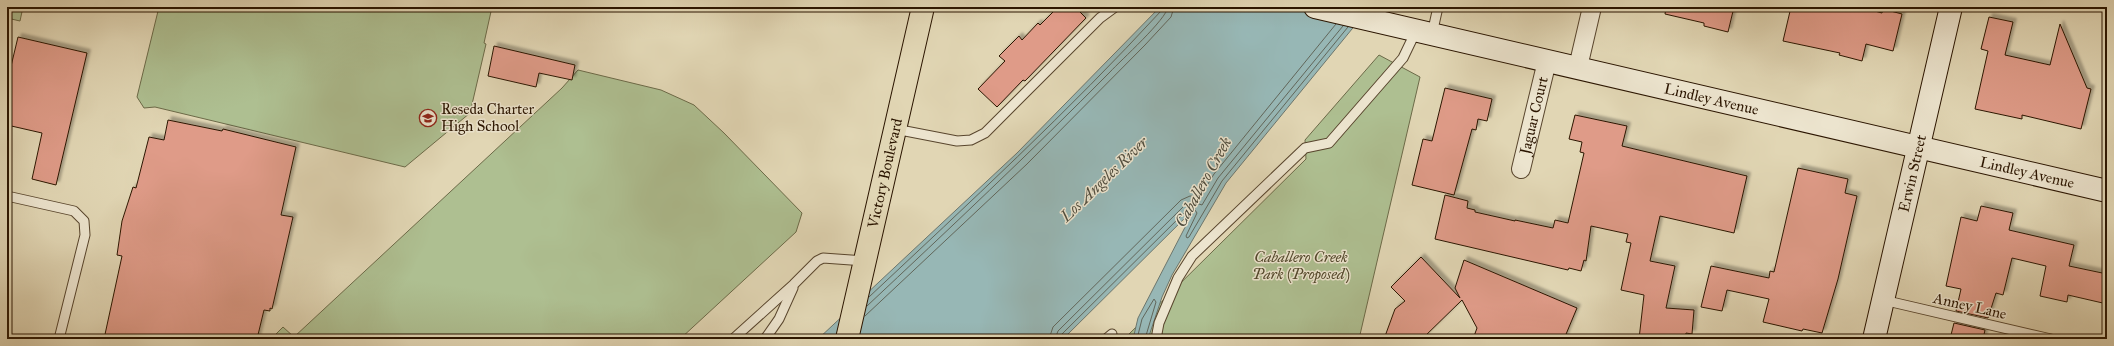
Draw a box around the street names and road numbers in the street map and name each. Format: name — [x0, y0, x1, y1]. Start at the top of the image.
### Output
street label: Jaguar Court — [1515, 74, 1552, 158]
street label: Lindley Avenue — [1662, 79, 1760, 119]
street label: Victory Boulevard — [863, 116, 906, 231]
street label: Erwin Street — [1895, 132, 1930, 214]
street label: Lindley Avenue — [1978, 153, 2076, 192]
street label: Anney Lane — [1931, 289, 2008, 323]

